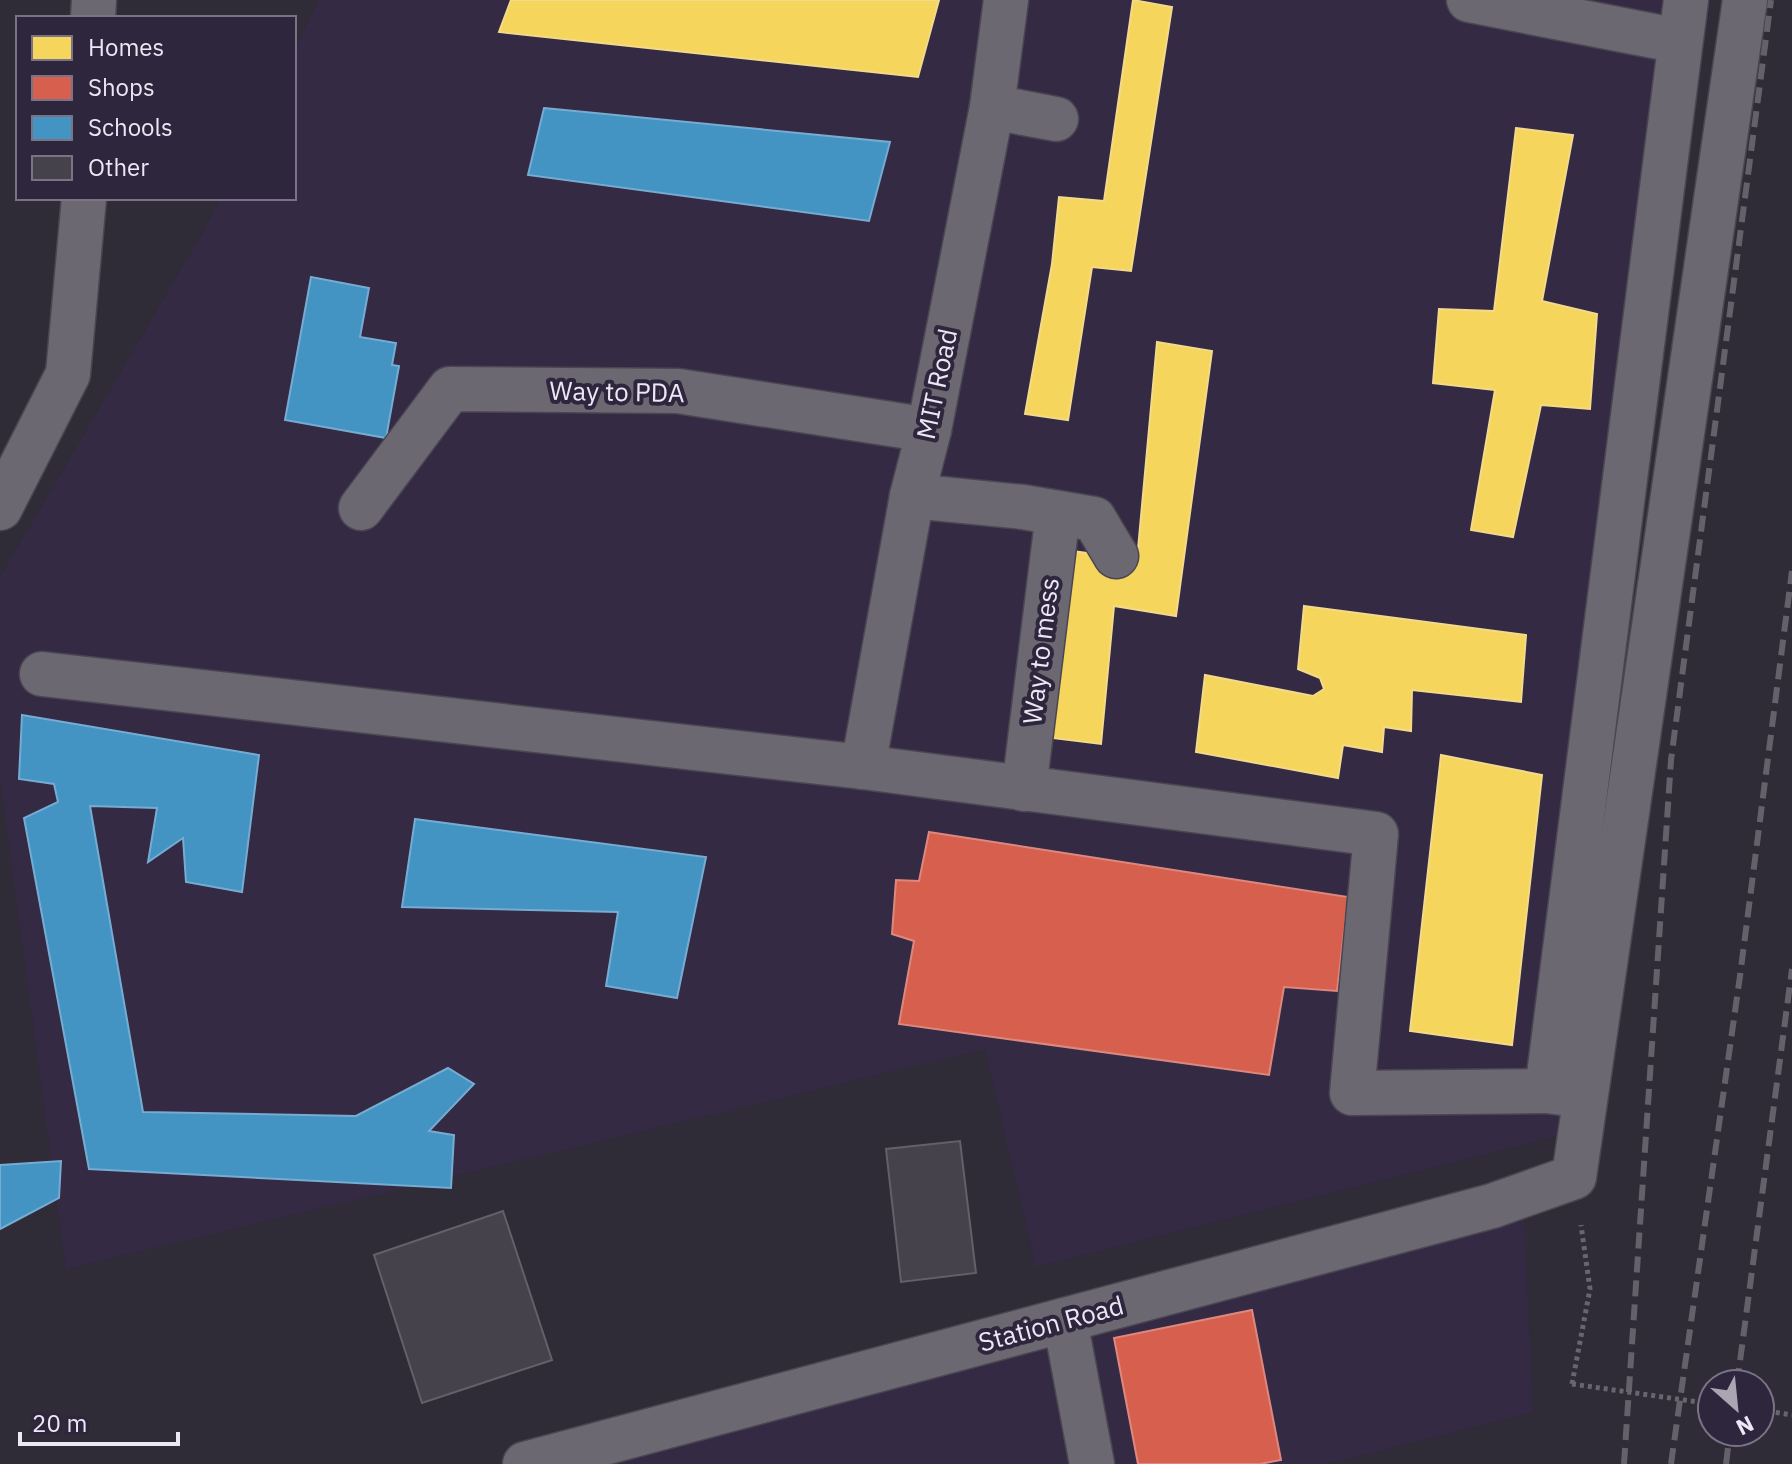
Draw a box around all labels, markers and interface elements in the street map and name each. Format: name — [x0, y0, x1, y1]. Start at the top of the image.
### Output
legend — [16, 16, 296, 200]
text: Homes — [88, 31, 164, 63]
text: Shops — [88, 71, 155, 103]
text: Schools — [88, 111, 173, 143]
text: Other — [88, 151, 149, 183]
street label: MIT Road — [908, 325, 964, 442]
street label: Way to PDA — [549, 373, 685, 409]
street label: Way to mess — [1014, 576, 1066, 726]
street label: Station Road — [974, 1287, 1127, 1359]
north arrow — [1696, 1368, 1776, 1448]
scale bar — [20, 1396, 178, 1446]
text: 20 m — [32, 1407, 87, 1439]
text: N — [1732, 1410, 1759, 1443]

